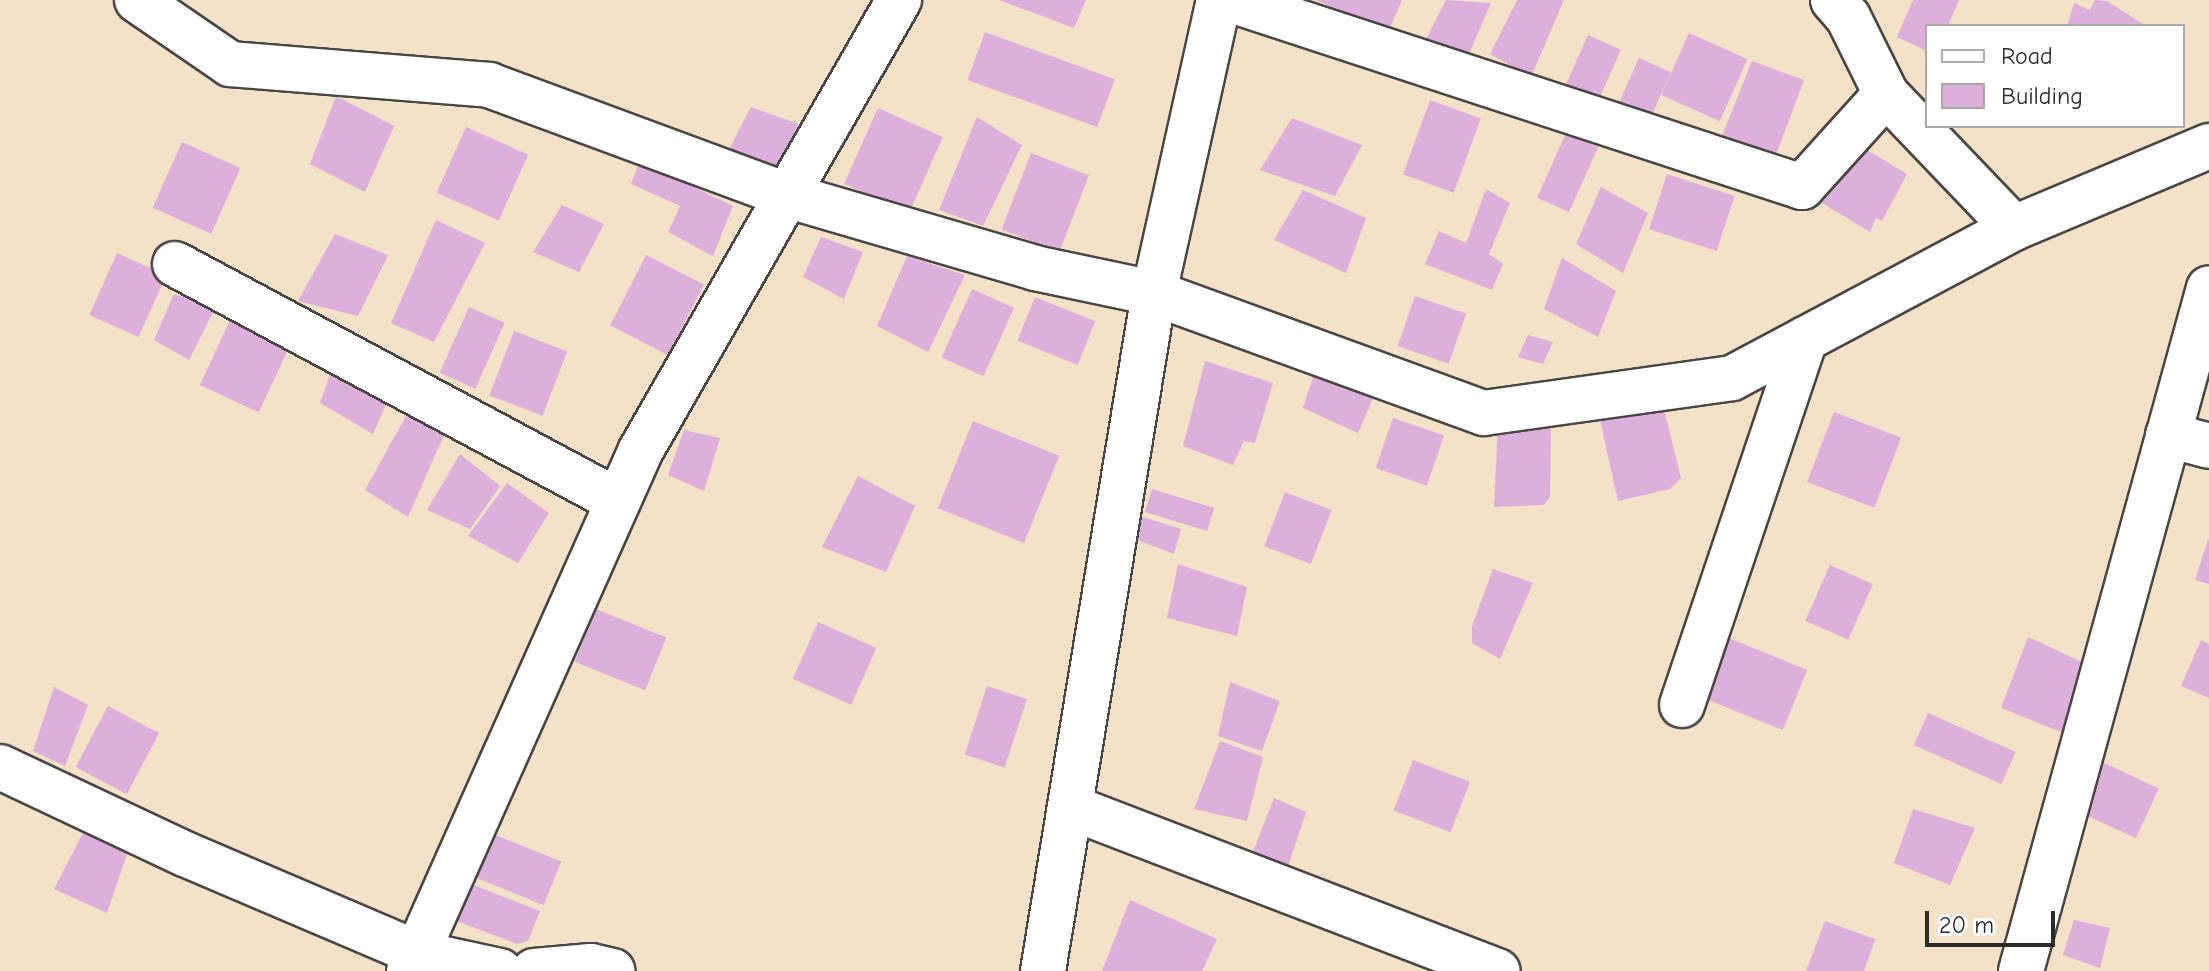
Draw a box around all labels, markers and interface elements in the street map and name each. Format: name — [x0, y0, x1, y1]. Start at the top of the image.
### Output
legend — [1925, 24, 2185, 128]
text: Road — [2001, 42, 2053, 70]
text: Building — [2001, 82, 2083, 110]
scale bar — [1929, 895, 2059, 945]
text: 20 m — [1939, 911, 1994, 939]

